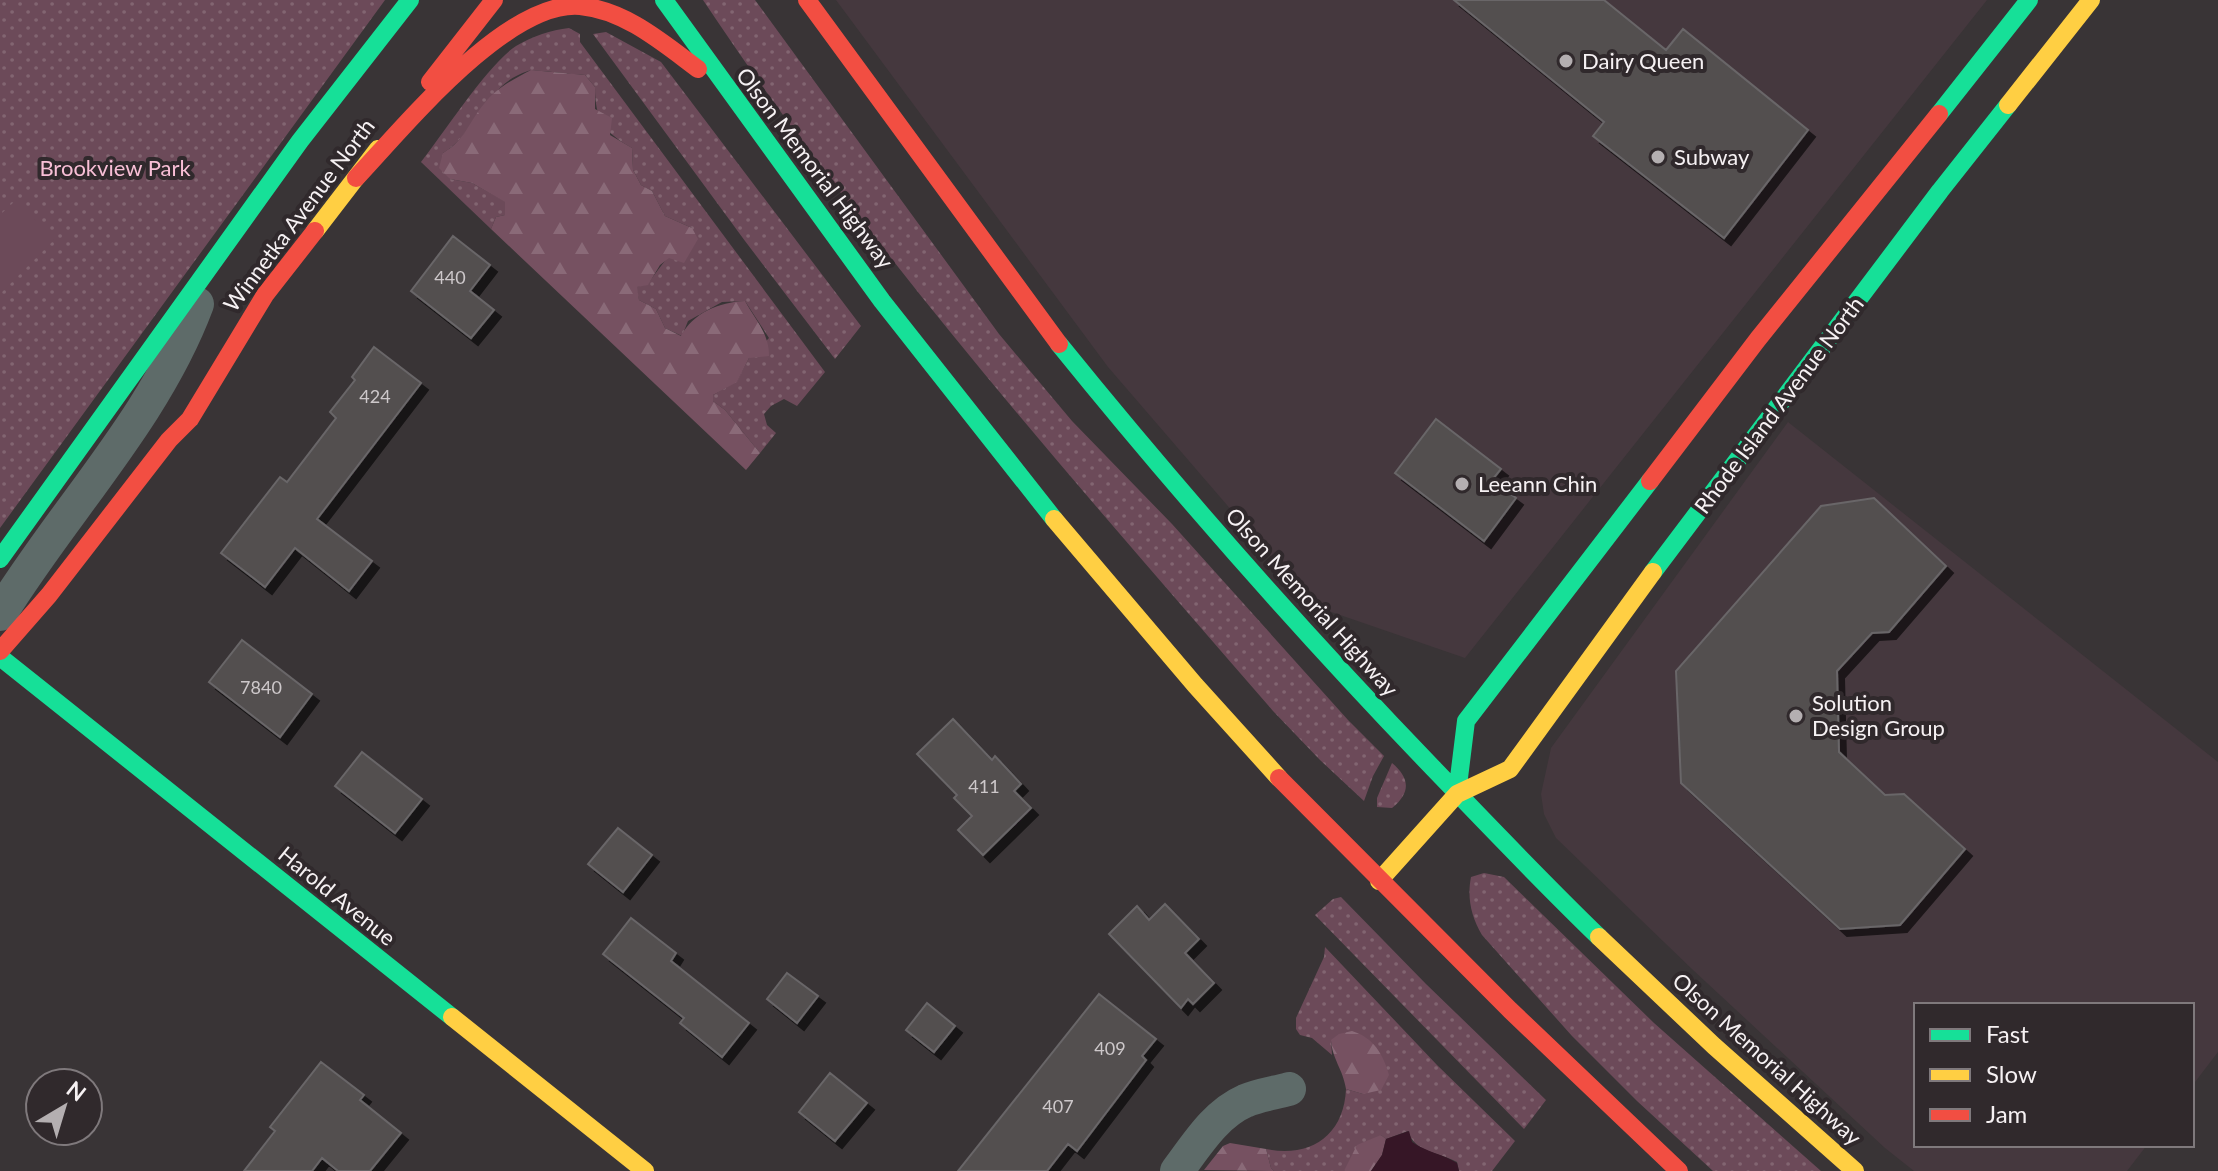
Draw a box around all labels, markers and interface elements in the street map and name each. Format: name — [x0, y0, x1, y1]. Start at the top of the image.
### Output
place label: Dairy Queen — [1582, 47, 1704, 74]
marker: Dairy Queen — [1557, 52, 1575, 70]
street label: Olson Memorial Highway — [731, 62, 900, 274]
street label: Winnetka Avenue North — [217, 113, 380, 316]
place label: Subway — [1674, 143, 1750, 170]
marker: Subway — [1649, 148, 1667, 166]
park label: Brookview Park — [39, 154, 191, 181]
house number: 440 — [434, 266, 466, 288]
street label: Rhode Island Avenue North — [1688, 291, 1869, 518]
house number: 424 — [359, 385, 391, 407]
place label: Leeann Chin — [1478, 470, 1597, 497]
marker: Leeann Chin — [1453, 475, 1471, 493]
street label: Olson Memorial Highway — [1221, 502, 1405, 702]
house number: 7840 — [240, 676, 282, 698]
place label: Solution Design Group — [1812, 689, 1945, 741]
marker: Solution Design Group — [1787, 707, 1805, 725]
house number: 411 — [968, 775, 1000, 797]
street label: Harold Avenue — [273, 840, 401, 951]
street label: Olson Memorial Highway — [1667, 967, 1868, 1151]
legend — [1914, 1003, 2194, 1147]
text: Fast — [1986, 1019, 2029, 1048]
house number: 409 — [1094, 1037, 1126, 1059]
text: Slow — [1986, 1059, 2037, 1088]
north arrow — [24, 1067, 104, 1147]
text: N — [62, 1075, 92, 1107]
house number: 407 — [1042, 1095, 1074, 1117]
text: Jam — [1986, 1099, 2027, 1128]

